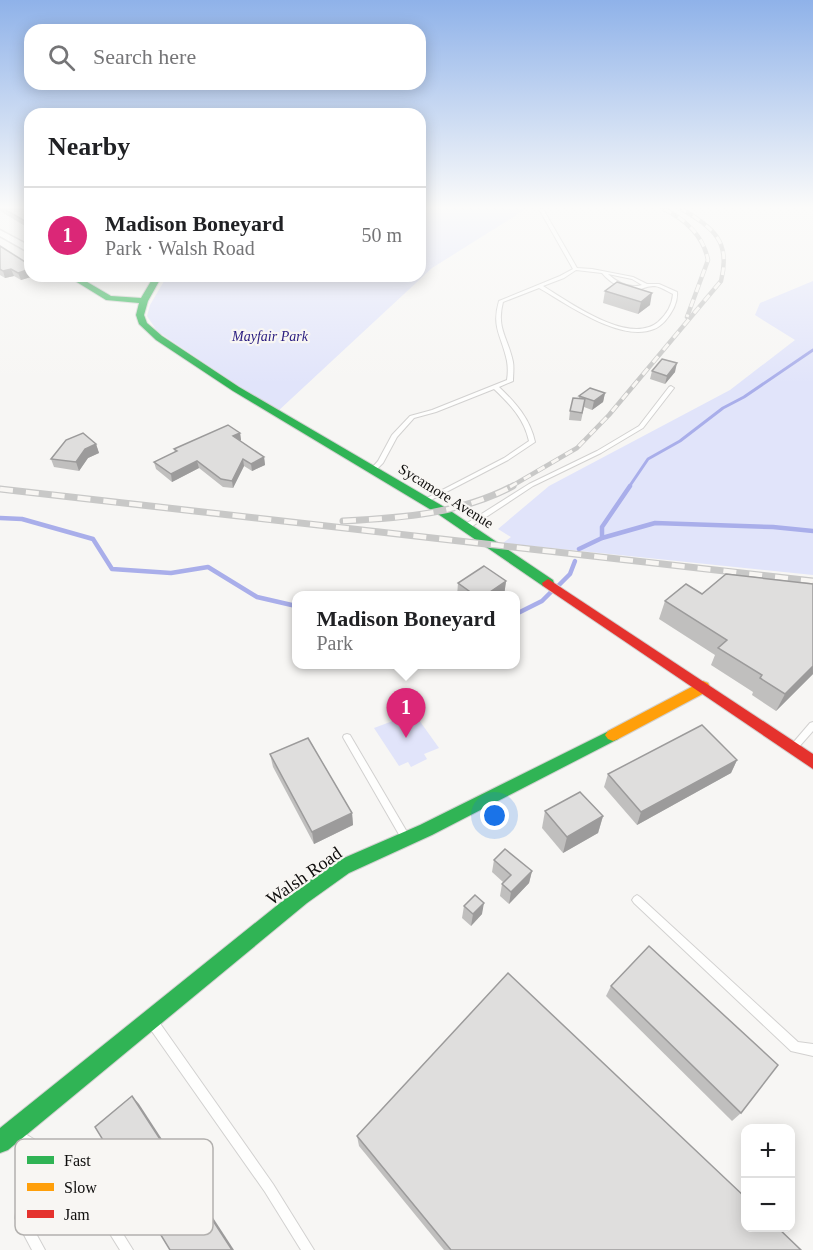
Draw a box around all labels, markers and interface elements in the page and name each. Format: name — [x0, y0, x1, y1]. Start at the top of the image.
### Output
search box — [24, 24, 426, 90]
icon: search — [45, 41, 78, 74]
text: Search here — [93, 44, 196, 69]
text: Nearby — [48, 132, 130, 161]
text: Madison Boneyard — [105, 211, 284, 236]
text: 1 — [63, 224, 73, 246]
text: 50 m — [361, 224, 402, 246]
text: Park · Walsh Road — [105, 237, 255, 259]
park label: Mayfair Park — [231, 329, 309, 344]
street label: Sycamore Avenue — [396, 460, 497, 532]
popup — [292, 591, 520, 669]
text: Madison Boneyard — [316, 606, 496, 631]
text: Park — [316, 632, 353, 654]
pin: 1 — [386, 688, 426, 738]
your location — [480, 801, 509, 830]
street label: Walsh Road — [263, 843, 345, 909]
map controls — [741, 1124, 795, 1232]
button: + — [741, 1124, 795, 1178]
legend — [15, 1139, 213, 1235]
text: Fast — [64, 1152, 91, 1169]
button: − — [741, 1178, 795, 1232]
text: Slow — [64, 1179, 97, 1196]
text: Jam — [64, 1206, 90, 1223]

